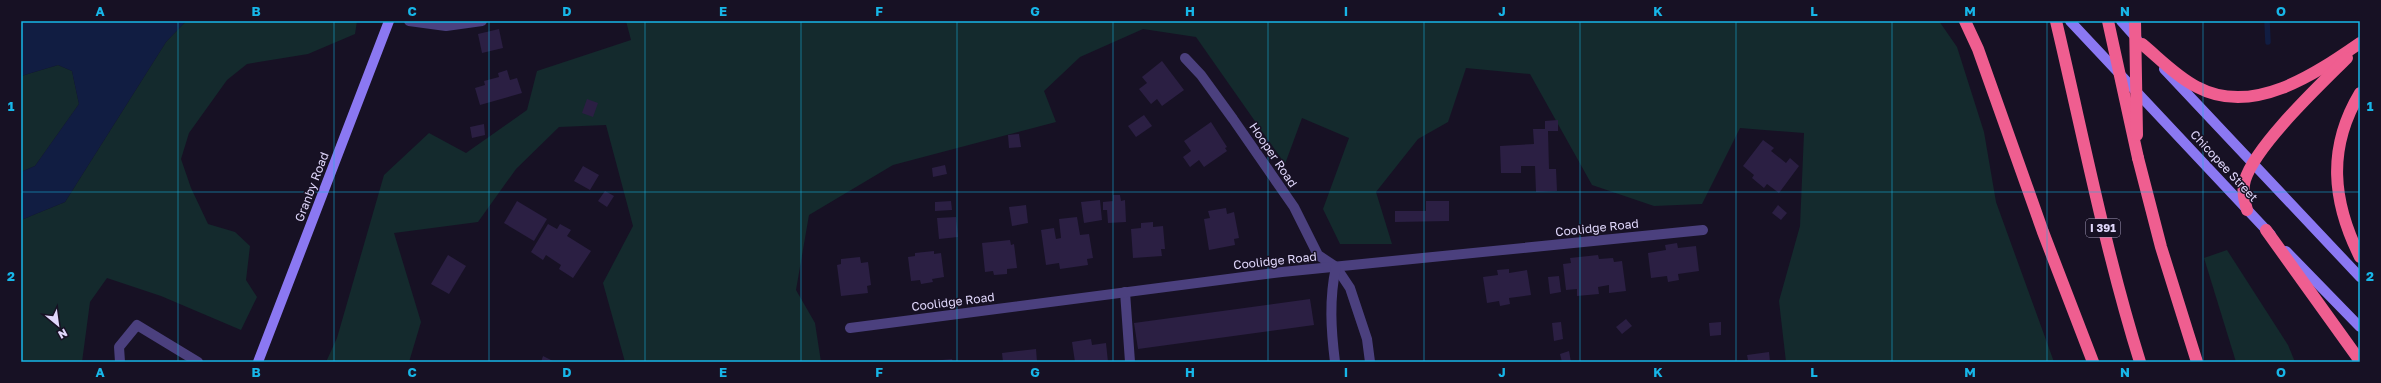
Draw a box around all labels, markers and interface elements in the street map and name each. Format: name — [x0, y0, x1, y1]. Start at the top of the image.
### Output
text: A — [95, 3, 105, 19]
text: B — [251, 3, 261, 19]
text: C — [407, 3, 417, 19]
text: D — [562, 3, 572, 19]
text: E — [719, 3, 727, 19]
text: F — [875, 3, 883, 19]
text: G — [1030, 3, 1040, 19]
text: H — [1185, 3, 1195, 19]
text: I — [1344, 3, 1348, 19]
text: J — [1498, 3, 1506, 19]
text: K — [1653, 3, 1663, 19]
text: L — [1810, 3, 1818, 19]
text: M — [1964, 3, 1976, 19]
text: N — [2120, 3, 2130, 19]
text: O — [2276, 3, 2286, 19]
text: 1 — [8, 98, 15, 114]
text: 1 — [2367, 98, 2374, 114]
street label: Hooper Road — [1246, 119, 1301, 190]
street label: Chicopee Street — [2187, 127, 2261, 205]
street label: Granby Road — [291, 150, 332, 224]
street label: Coolidge Road — [1555, 216, 1639, 239]
road number: I 391 — [2086, 219, 2120, 237]
street label: Coolidge Road — [1233, 249, 1317, 272]
text: 2 — [7, 268, 15, 284]
text: 2 — [2366, 268, 2374, 284]
street label: Coolidge Road — [910, 289, 995, 314]
north arrow — [38, 305, 78, 345]
text: N — [56, 326, 70, 342]
text: A — [95, 364, 105, 380]
text: B — [251, 364, 261, 380]
text: C — [407, 364, 417, 380]
text: D — [562, 364, 572, 380]
text: E — [719, 364, 727, 380]
text: F — [875, 364, 883, 380]
text: G — [1030, 364, 1040, 380]
text: H — [1185, 364, 1195, 380]
text: I — [1344, 364, 1348, 380]
text: J — [1498, 364, 1506, 380]
text: K — [1653, 364, 1663, 380]
text: L — [1810, 364, 1818, 380]
text: M — [1964, 364, 1976, 380]
text: N — [2120, 364, 2130, 380]
text: O — [2276, 364, 2286, 380]

